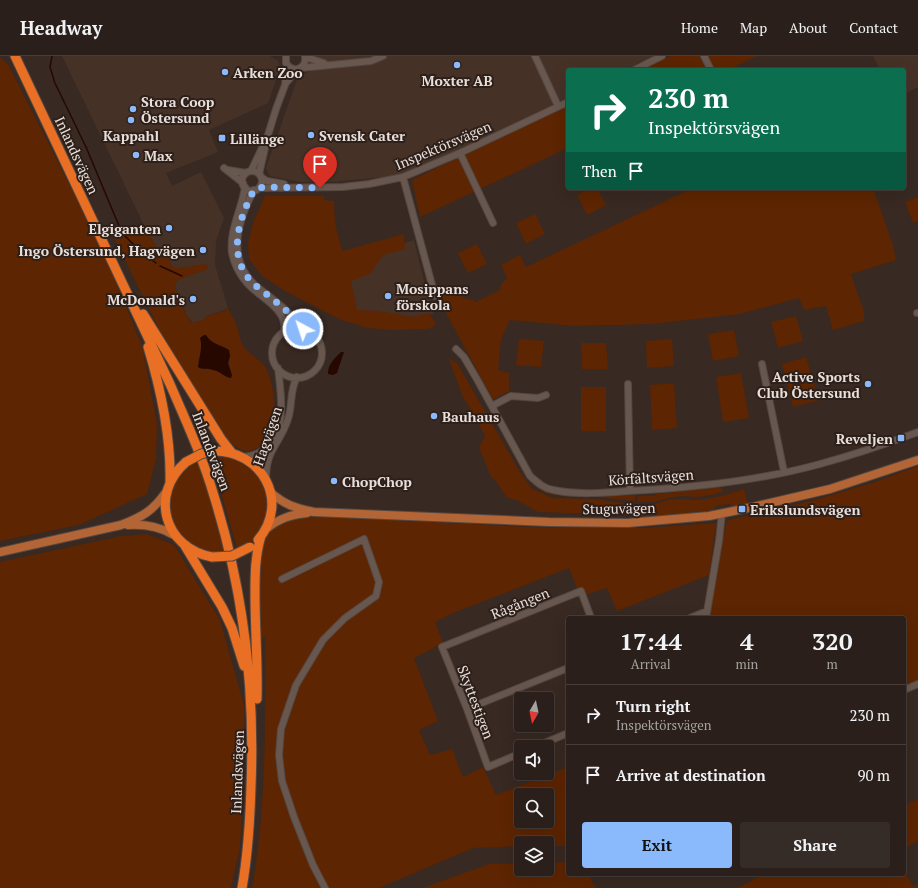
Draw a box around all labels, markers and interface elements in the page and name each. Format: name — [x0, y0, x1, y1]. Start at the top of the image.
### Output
text: Headway — [20, 15, 102, 40]
text: Home — [681, 18, 718, 37]
text: Map — [740, 18, 767, 37]
text: About — [789, 18, 827, 37]
text: Contact — [849, 18, 898, 37]
marker: Moxter AB — [452, 60, 462, 70]
place label: Arken Zoo — [233, 63, 303, 82]
marker: Arken Zoo — [220, 67, 230, 77]
place label: Moxter AB — [422, 71, 493, 90]
text: 230 m — [648, 79, 729, 116]
icon: right — [582, 84, 634, 136]
place label: Stora Coop Östersund — [141, 92, 215, 127]
marker: Stora Coop Östersund — [128, 104, 138, 114]
street label: Inlandsvägen — [51, 113, 104, 197]
marker: Kappahl — [126, 115, 136, 125]
text: Inspektörsvägen — [648, 115, 780, 139]
street label: Inspektörsvägen — [392, 116, 495, 174]
place label: Kappahl — [103, 126, 159, 145]
place label: Svensk Cater — [319, 126, 405, 145]
place label: Lillänge — [230, 129, 285, 148]
marker: Svensk Cater — [306, 130, 316, 140]
marker: Lillänge — [217, 133, 227, 143]
place label: Max — [144, 146, 173, 165]
pin — [303, 147, 337, 188]
marker: Max — [131, 150, 141, 160]
icon: arrive — [309, 153, 331, 175]
icon: arrive — [625, 160, 647, 182]
text: Then — [582, 161, 617, 181]
place label: Elgiganten — [89, 219, 161, 238]
marker: Elgiganten — [164, 223, 174, 233]
place label: Ingo Östersund, Hagvägen — [19, 241, 195, 260]
marker: Ingo Östersund, Hagvägen — [198, 245, 208, 255]
place label: Mosippans förskola — [396, 279, 469, 314]
place label: McDonald's — [107, 290, 185, 309]
marker: Mosippans förskola — [383, 291, 393, 301]
marker: McDonald's — [188, 294, 198, 304]
position arrow — [282, 308, 324, 350]
place label: Active Sports Club Östersund — [757, 367, 861, 402]
marker: Active Sports Club Östersund — [863, 379, 873, 389]
street label: Hagvägen — [248, 403, 286, 468]
place label: Bauhaus — [442, 407, 499, 426]
street label: Inlandsvägen — [188, 409, 236, 494]
marker: Bauhaus — [429, 411, 439, 421]
place label: Reveljen — [836, 429, 893, 448]
marker: Reveljen — [896, 433, 906, 443]
street label: Körfältsvägen — [608, 464, 695, 489]
place label: ChopChop — [342, 472, 412, 491]
marker: ChopChop — [329, 476, 339, 486]
street label: Stuguvägen — [582, 498, 656, 518]
place label: Erikslundsvägen — [750, 500, 861, 519]
marker: Erikslundsvägen — [737, 504, 747, 514]
street label: Rågången — [488, 582, 553, 623]
text: 17:44 — [619, 625, 682, 657]
text: 4 — [740, 625, 754, 657]
text: 320 — [812, 625, 852, 657]
text: Arrival — [631, 655, 671, 673]
text: min — [735, 655, 758, 673]
text: m — [827, 655, 838, 673]
street label: Skyttestigen — [453, 662, 499, 742]
north arrow — [514, 692, 554, 732]
map controls — [514, 692, 554, 876]
text: Turn right — [616, 696, 691, 716]
icon: right — [582, 704, 604, 726]
text: 230 m — [849, 705, 890, 725]
text: Inspektörsvägen — [616, 716, 711, 734]
street label: Inlandsvägen — [226, 729, 248, 814]
button: sound — [514, 740, 554, 780]
icon: arrive — [582, 764, 604, 786]
text: Arrive at destination — [616, 765, 766, 785]
text: 90 m — [857, 765, 890, 785]
button: search — [514, 788, 554, 828]
button: Exit — [582, 822, 732, 868]
button: Share — [740, 822, 890, 868]
button: layers — [514, 836, 554, 876]

